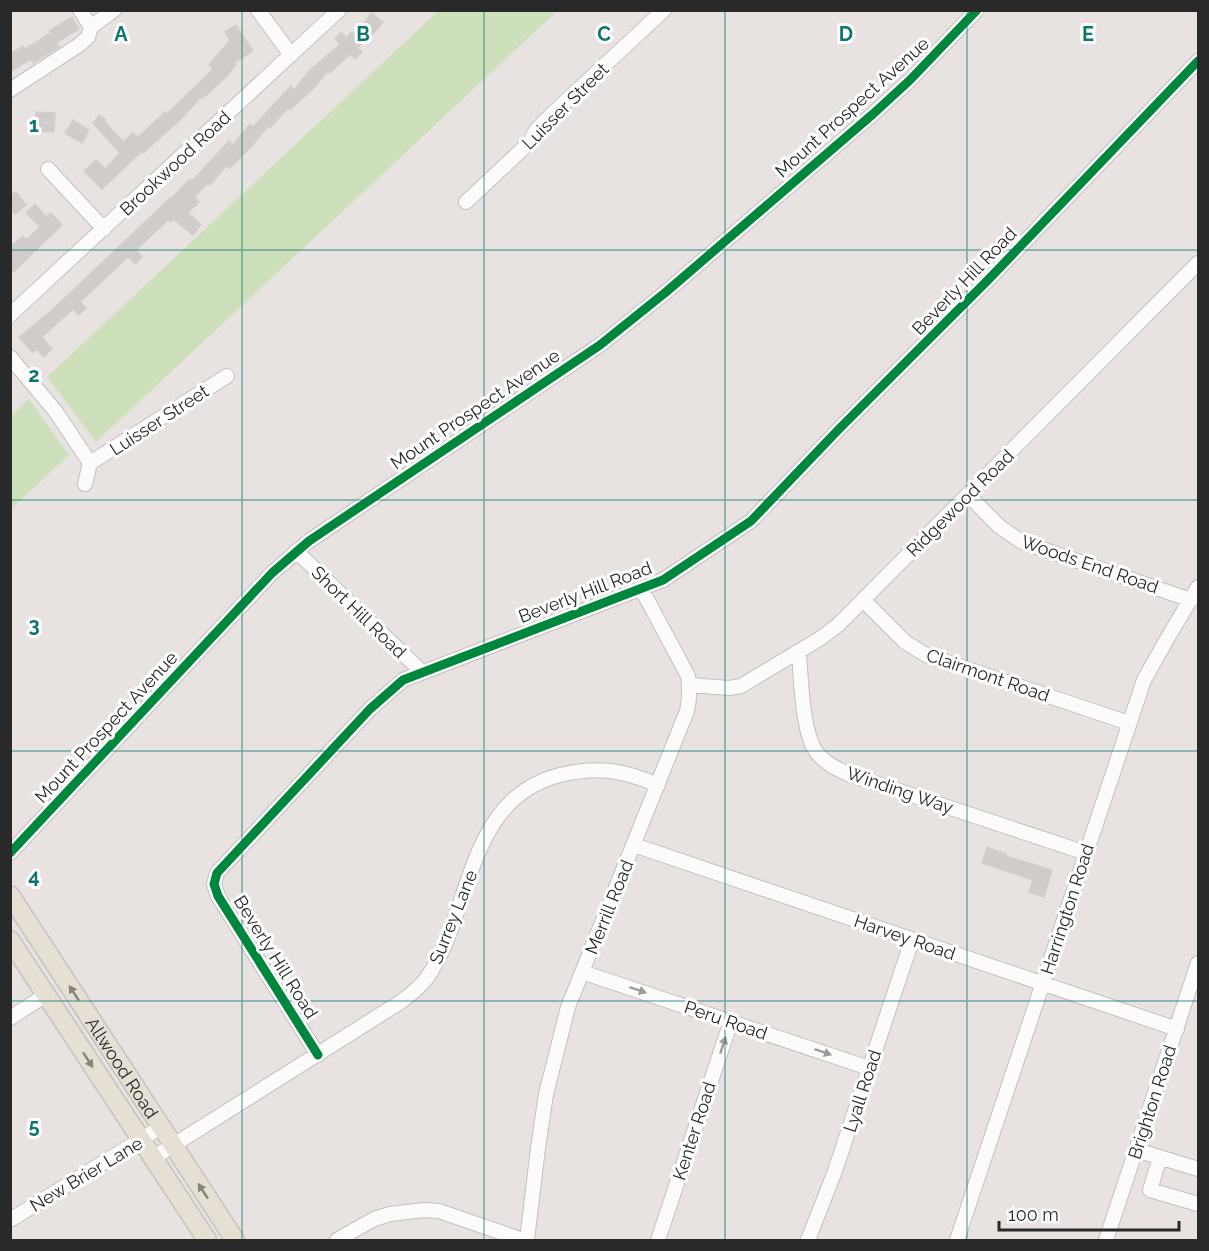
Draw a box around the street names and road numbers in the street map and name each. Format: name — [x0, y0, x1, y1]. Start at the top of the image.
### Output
street label: Mount Prospect Avenue — [771, 32, 933, 182]
street label: Luisser Street — [517, 58, 613, 154]
street label: Brookwood Road — [115, 106, 235, 220]
street label: Beverly Hill Road — [907, 223, 1021, 339]
street label: Mount Prospect Avenue — [386, 344, 564, 473]
street label: Luisser Street — [106, 380, 212, 460]
street label: Ridgewood Road — [902, 445, 1018, 561]
street label: Woods End Road — [1019, 531, 1161, 597]
street label: Beverly Hill Road — [515, 557, 655, 627]
street label: Short Hill Road — [307, 562, 411, 662]
street label: Clairmont Road — [924, 644, 1052, 706]
street label: Mount Prospect Avenue — [30, 647, 182, 807]
street label: Winding Way — [844, 762, 956, 818]
street label: Harrington Road — [1036, 841, 1098, 977]
street label: Merrill Road — [581, 857, 637, 957]
street label: Surrey Lane — [425, 867, 482, 967]
street label: Beverly Hill Road — [230, 892, 322, 1022]
street label: Harvey Road — [851, 910, 959, 964]
street label: Peru Road — [682, 996, 770, 1044]
street label: Allwood Road — [82, 1013, 163, 1122]
street label: Brighton Road — [1124, 1042, 1180, 1162]
street label: Lyall Road — [839, 1047, 885, 1135]
street label: Kenter Road — [668, 1079, 720, 1183]
street label: New Brier Lane — [26, 1132, 146, 1216]

